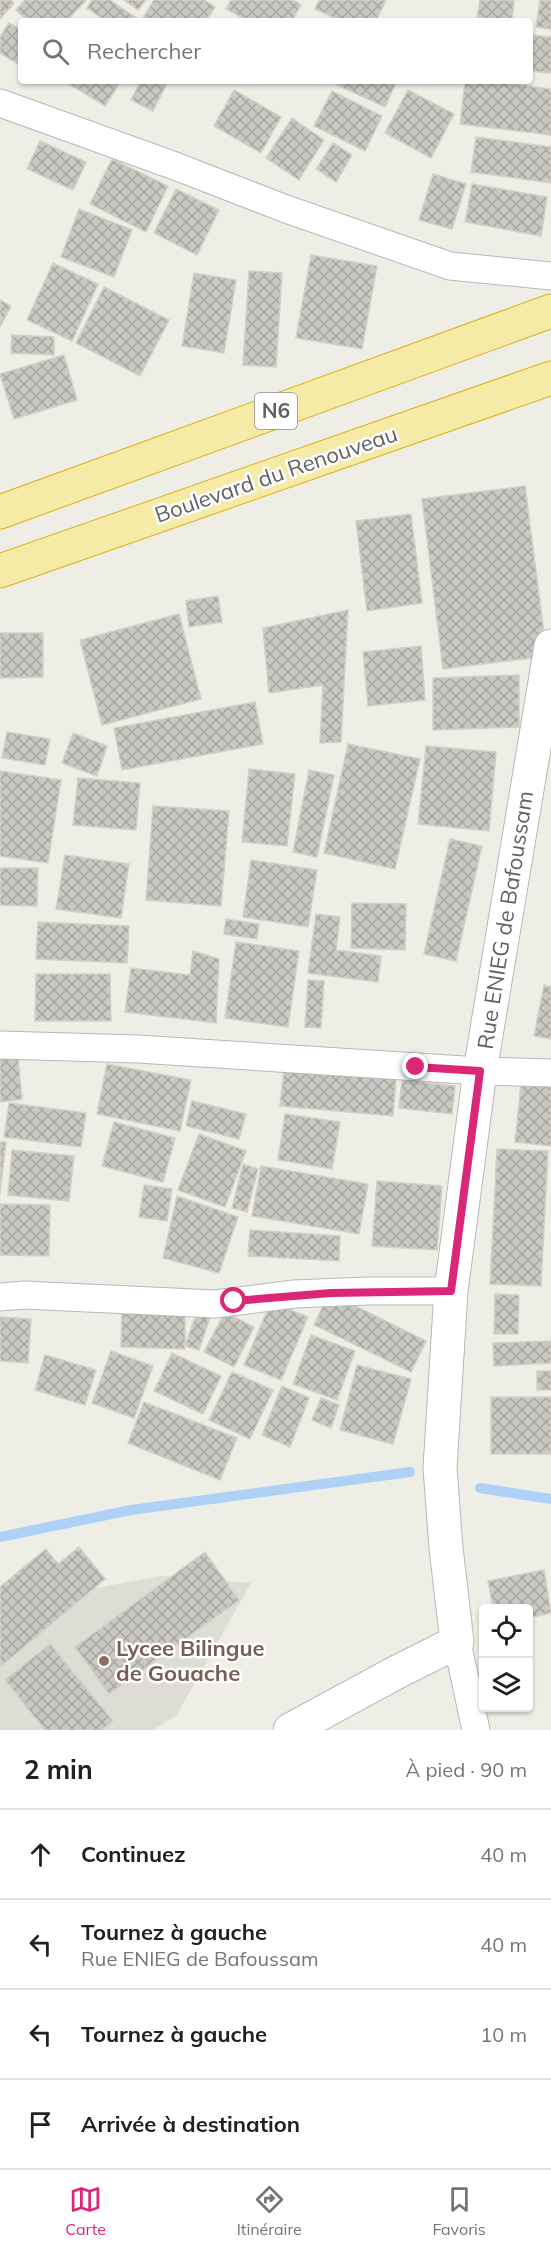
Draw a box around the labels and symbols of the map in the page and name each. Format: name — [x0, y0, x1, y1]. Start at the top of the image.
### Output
road number: N6 — [255, 393, 297, 429]
street label: Boulevard du Renouveau — [151, 419, 401, 529]
street label: Rue ENIEG de Bafoussam — [471, 789, 539, 1051]
route end — [402, 1053, 428, 1079]
route start — [220, 1287, 246, 1313]
place label: Lycee Bilingue de Gouache — [116, 1634, 265, 1687]
marker: Lycee Bilingue de Gouache — [97, 1654, 111, 1668]

